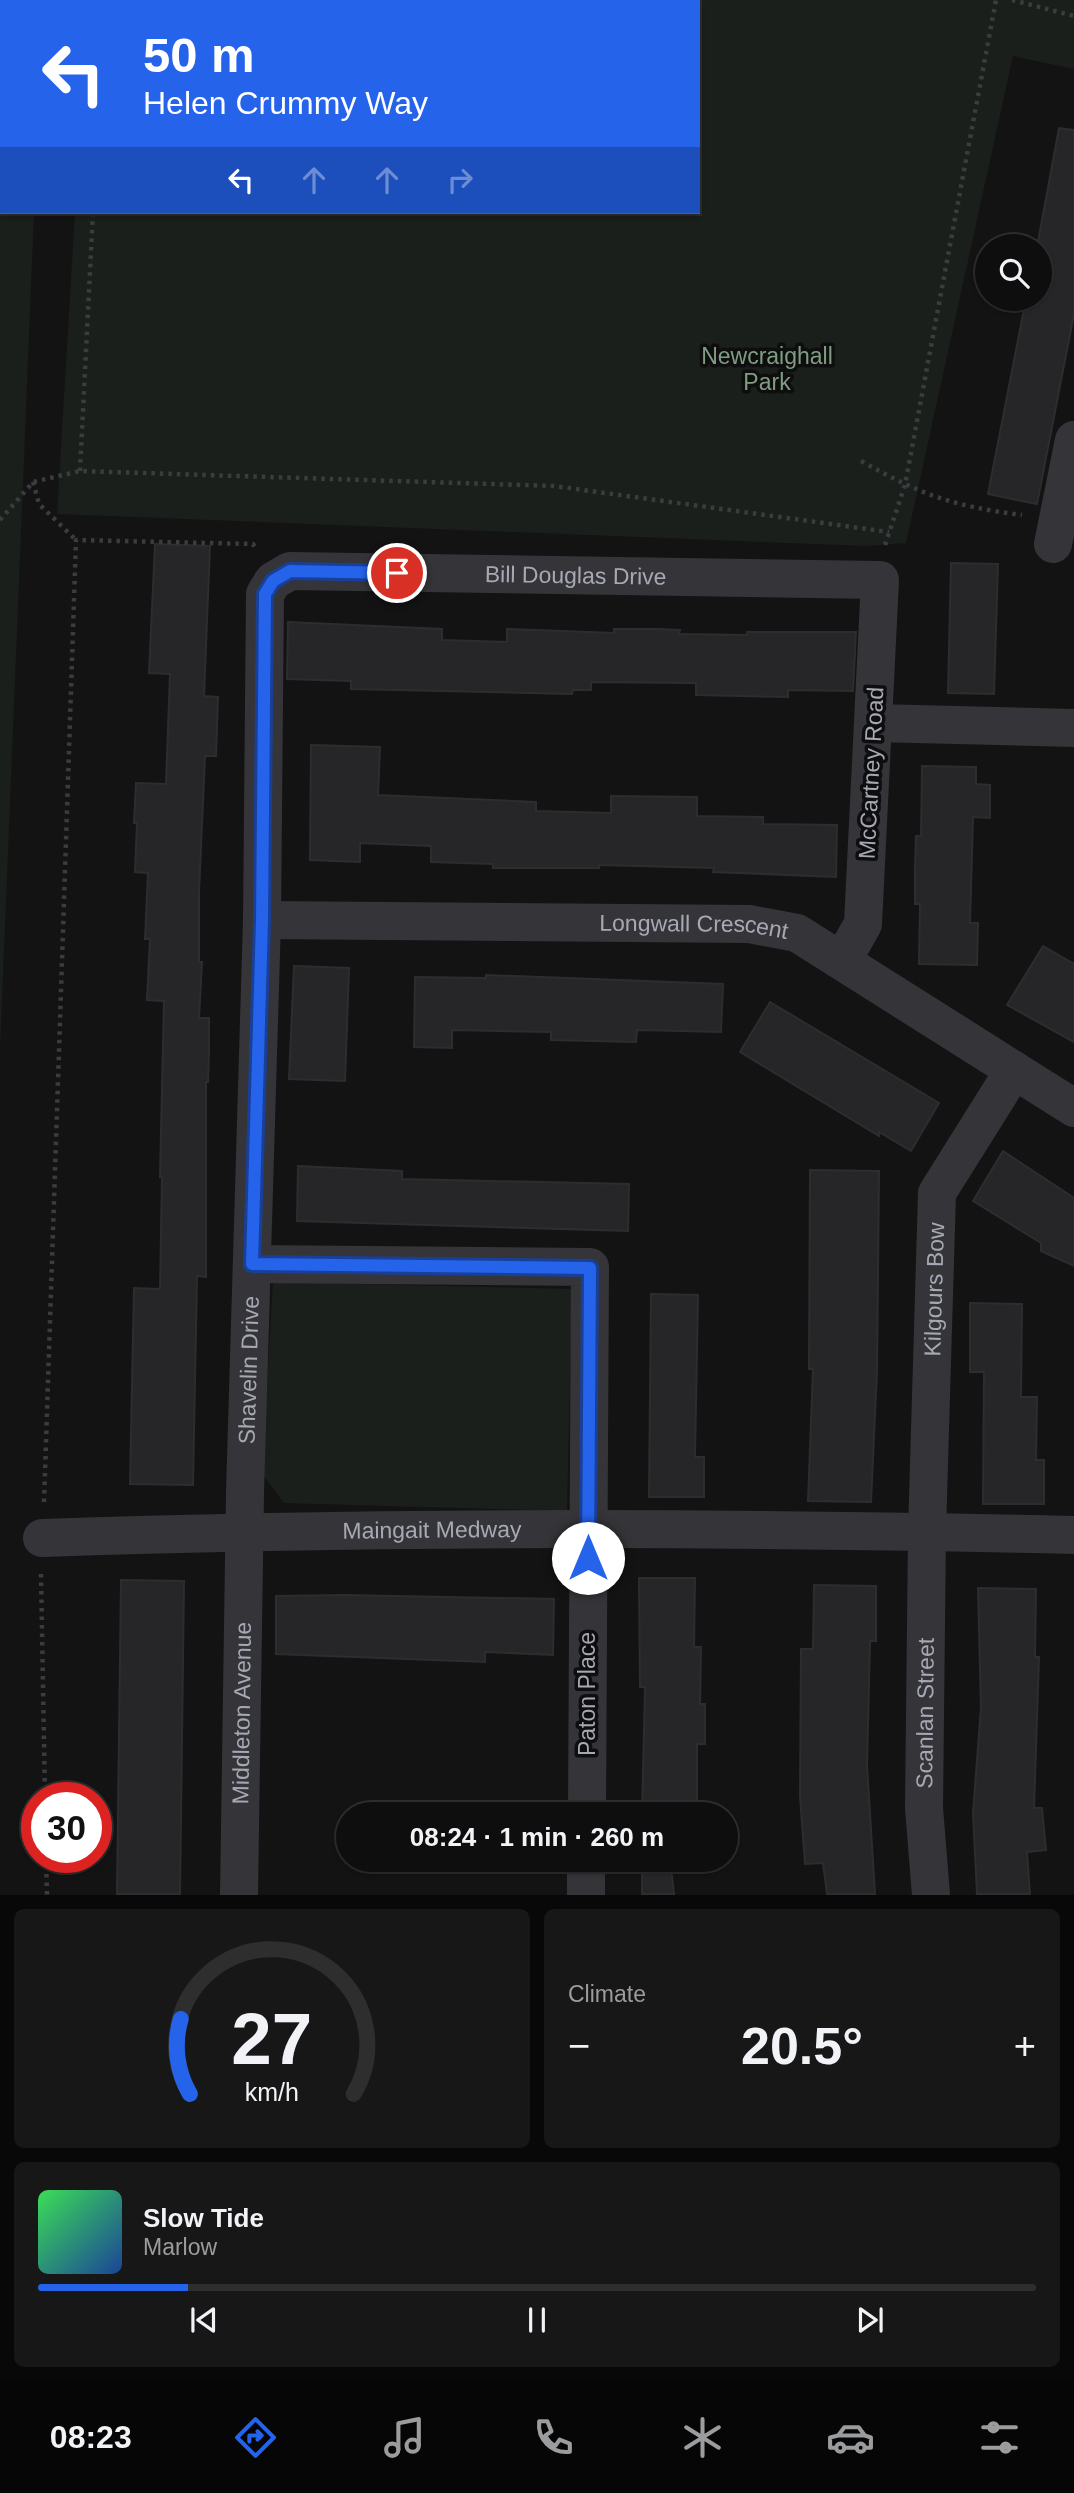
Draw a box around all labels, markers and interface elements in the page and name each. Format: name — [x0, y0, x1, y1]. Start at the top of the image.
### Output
icon: left — [28, 28, 119, 119]
text: 50 m — [143, 28, 255, 82]
text: Helen Crummy Way — [143, 85, 428, 121]
icon: left — [222, 161, 260, 199]
icon: ahead — [295, 161, 333, 199]
icon: ahead — [368, 161, 406, 199]
icon: right — [441, 161, 479, 199]
map controls — [975, 234, 1052, 311]
button: search — [975, 234, 1052, 311]
park label: Newcraighall Park — [701, 343, 833, 395]
pin — [367, 543, 427, 603]
icon: arrive — [378, 554, 416, 592]
street label: Bill Douglas Drive — [485, 561, 667, 590]
street label: McCartney Road — [854, 686, 888, 860]
street label: Longwall Crescent — [599, 910, 791, 944]
street label: Kilgours Bow — [919, 1222, 949, 1357]
street label: Shavelin Drive — [233, 1296, 264, 1445]
street label: Maingait Medway — [342, 1516, 522, 1544]
position arrow — [551, 1521, 625, 1595]
street label: Middleton Avenue — [227, 1622, 256, 1804]
street label: Paton Place — [574, 1632, 600, 1756]
street label: Scanlan Street — [911, 1637, 939, 1789]
speed limit sign: 30 — [21, 1782, 112, 1873]
text: 08:24 · 1 min · 260 m — [410, 1822, 664, 1852]
text: Climate — [568, 1981, 646, 2007]
text: 27 — [232, 1999, 312, 2080]
text: 20.5° — [741, 2017, 863, 2075]
text: − — [568, 2025, 590, 2067]
text: + — [1014, 2025, 1036, 2067]
text: km/h — [245, 2078, 299, 2106]
text: Slow Tide — [143, 2203, 264, 2233]
text: Marlow — [143, 2234, 217, 2260]
icon: previous — [185, 2301, 223, 2339]
icon: pause — [518, 2301, 556, 2339]
icon: next — [851, 2301, 889, 2339]
icon: directions — [231, 2413, 280, 2462]
icon: music — [380, 2413, 429, 2462]
icon: phone — [529, 2413, 578, 2462]
icon: climate — [678, 2413, 727, 2462]
icon: car — [826, 2413, 875, 2462]
icon: filters — [975, 2413, 1024, 2462]
text: 08:23 — [50, 2419, 132, 2455]

